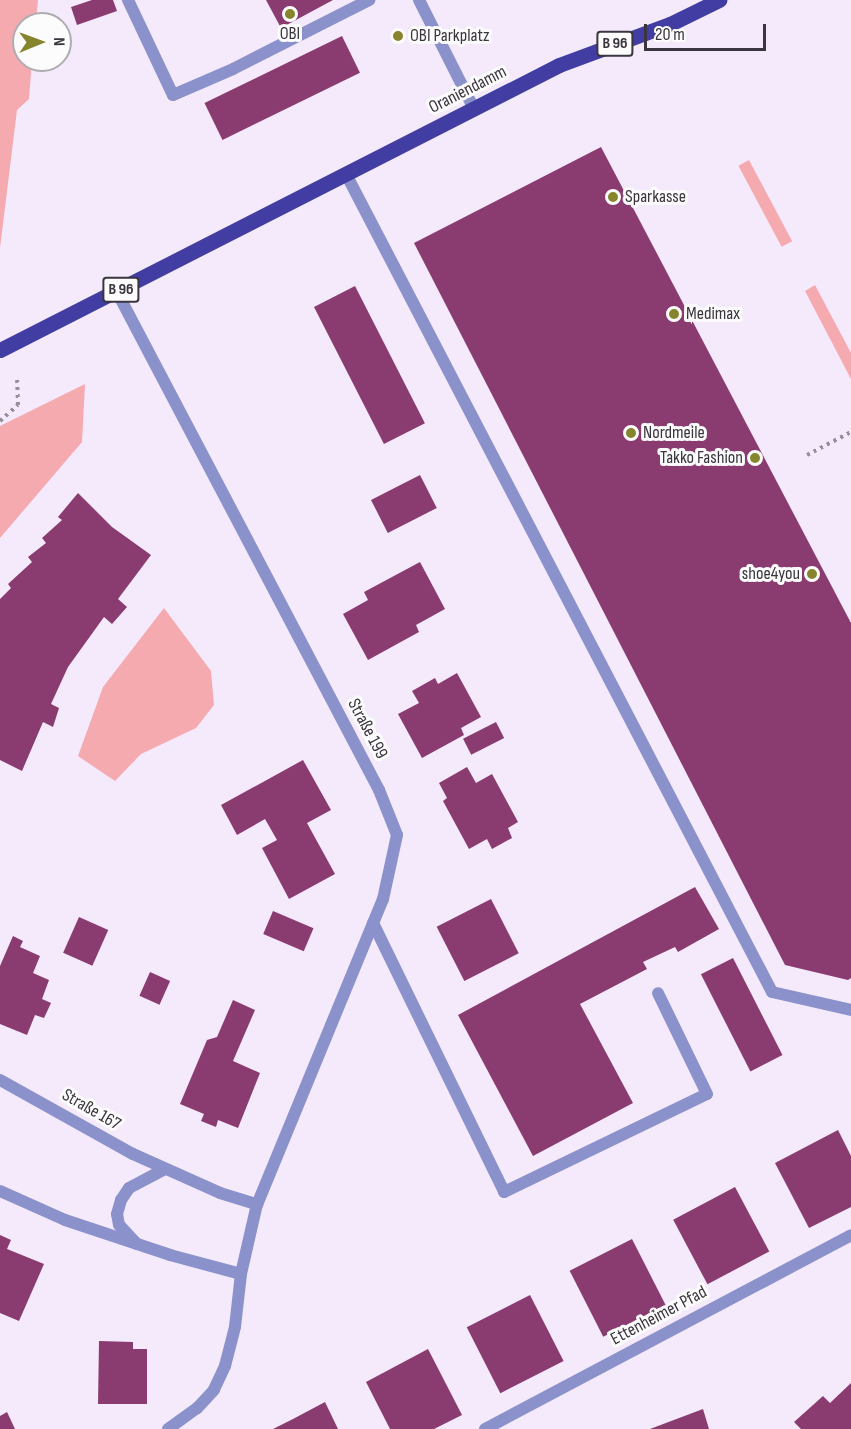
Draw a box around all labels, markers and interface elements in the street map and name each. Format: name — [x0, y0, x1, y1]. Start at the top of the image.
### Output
marker: OBI — [283, 7, 297, 21]
north arrow — [12, 12, 72, 72]
scale bar — [647, 12, 768, 50]
place label: OBI — [280, 23, 300, 45]
text: 20 m — [655, 24, 685, 45]
place label: OBI Parkplatz — [410, 25, 490, 47]
marker: OBI Parkplatz — [391, 29, 405, 43]
road number: B 96 — [596, 31, 634, 57]
text: N — [49, 37, 68, 46]
street label: Oraniendamm — [426, 61, 510, 119]
place label: Sparkasse — [625, 186, 686, 208]
marker: Sparkasse — [606, 190, 620, 204]
road number: B 96 — [102, 277, 140, 303]
place label: Medimax — [686, 303, 740, 325]
marker: Medimax — [667, 307, 681, 321]
place label: Nordmeile — [643, 422, 705, 444]
marker: Nordmeile — [624, 426, 638, 440]
place label: Takko Fashion — [660, 447, 743, 469]
marker: Takko Fashion — [748, 451, 762, 465]
place label: shoe4you — [742, 563, 800, 585]
marker: shoe4you — [805, 567, 819, 581]
street label: Straße 199 — [342, 695, 392, 763]
street label: Straße 167 — [58, 1085, 124, 1135]
street label: Ettenheimer Pfad — [607, 1282, 711, 1350]

